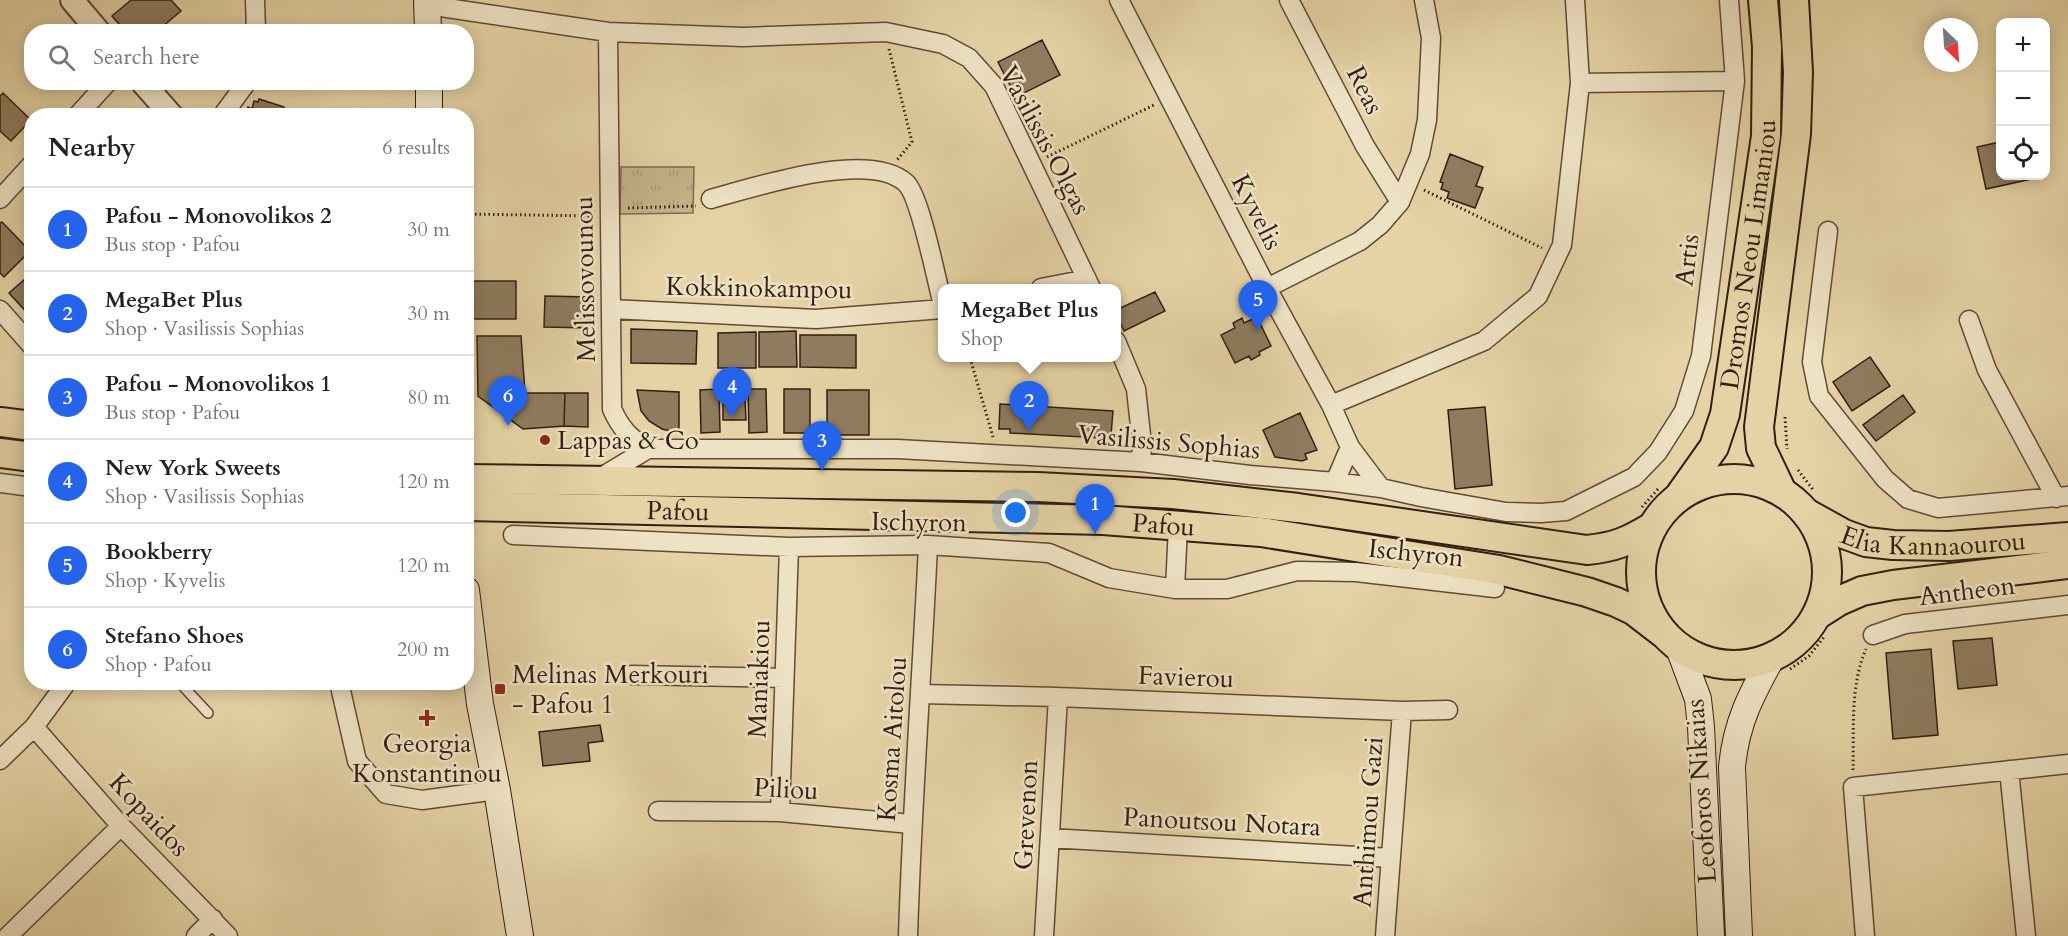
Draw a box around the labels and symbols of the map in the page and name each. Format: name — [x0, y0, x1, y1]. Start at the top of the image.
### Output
north arrow — [1924, 18, 1978, 72]
street label: Vasilissis Olgas — [991, 59, 1099, 221]
street label: Reas — [1338, 60, 1392, 120]
street label: Dromos Neou Limaniou — [1711, 119, 1784, 392]
street label: Kyvelis — [1223, 168, 1291, 256]
street label: Melissovounou — [566, 196, 604, 362]
street label: Artis — [1666, 232, 1708, 288]
street label: Kokkinokampou — [665, 269, 853, 307]
pin: 5 — [1238, 280, 1278, 330]
pin: 4 — [712, 368, 752, 417]
pin: 6 — [488, 376, 528, 426]
pin: 2 — [1010, 382, 1048, 431]
street label: Vasilissis Sophias — [1076, 417, 1262, 467]
pin: 3 — [802, 422, 842, 471]
place label: Lappas & Co — [557, 423, 699, 458]
marker: Lappas & Co — [538, 433, 552, 447]
pin: 1 — [1076, 484, 1114, 534]
street label: Pafou — [646, 492, 710, 529]
your location — [1001, 498, 1030, 527]
street label: Ischyron — [871, 504, 967, 540]
street label: Pafou — [1131, 505, 1196, 544]
street label: Elia Kannaourou — [1836, 517, 2027, 563]
street label: Ischyron — [1367, 531, 1466, 575]
street label: Antheon — [1917, 568, 2017, 614]
street label: Maniakiou — [739, 619, 779, 739]
street label: Kosma Aitolou — [869, 655, 915, 823]
place label: Melinas Merkouri - Pafou 1 — [512, 657, 709, 722]
street label: Favierou — [1137, 658, 1235, 696]
marker: Melinas Merkouri - Pafou 1 — [493, 682, 507, 696]
street label: Leoforos Nikaias — [1677, 698, 1725, 884]
marker: Georgia Konstantinou — [420, 711, 434, 725]
place label: Georgia Konstantinou — [352, 726, 502, 791]
street label: Anthimou Gazi — [1345, 735, 1391, 909]
street label: Grevenon — [1006, 759, 1046, 871]
street label: Kopaidos — [101, 766, 197, 864]
street label: Piliou — [753, 770, 819, 808]
street label: Panoutsou Notara — [1122, 799, 1322, 845]

